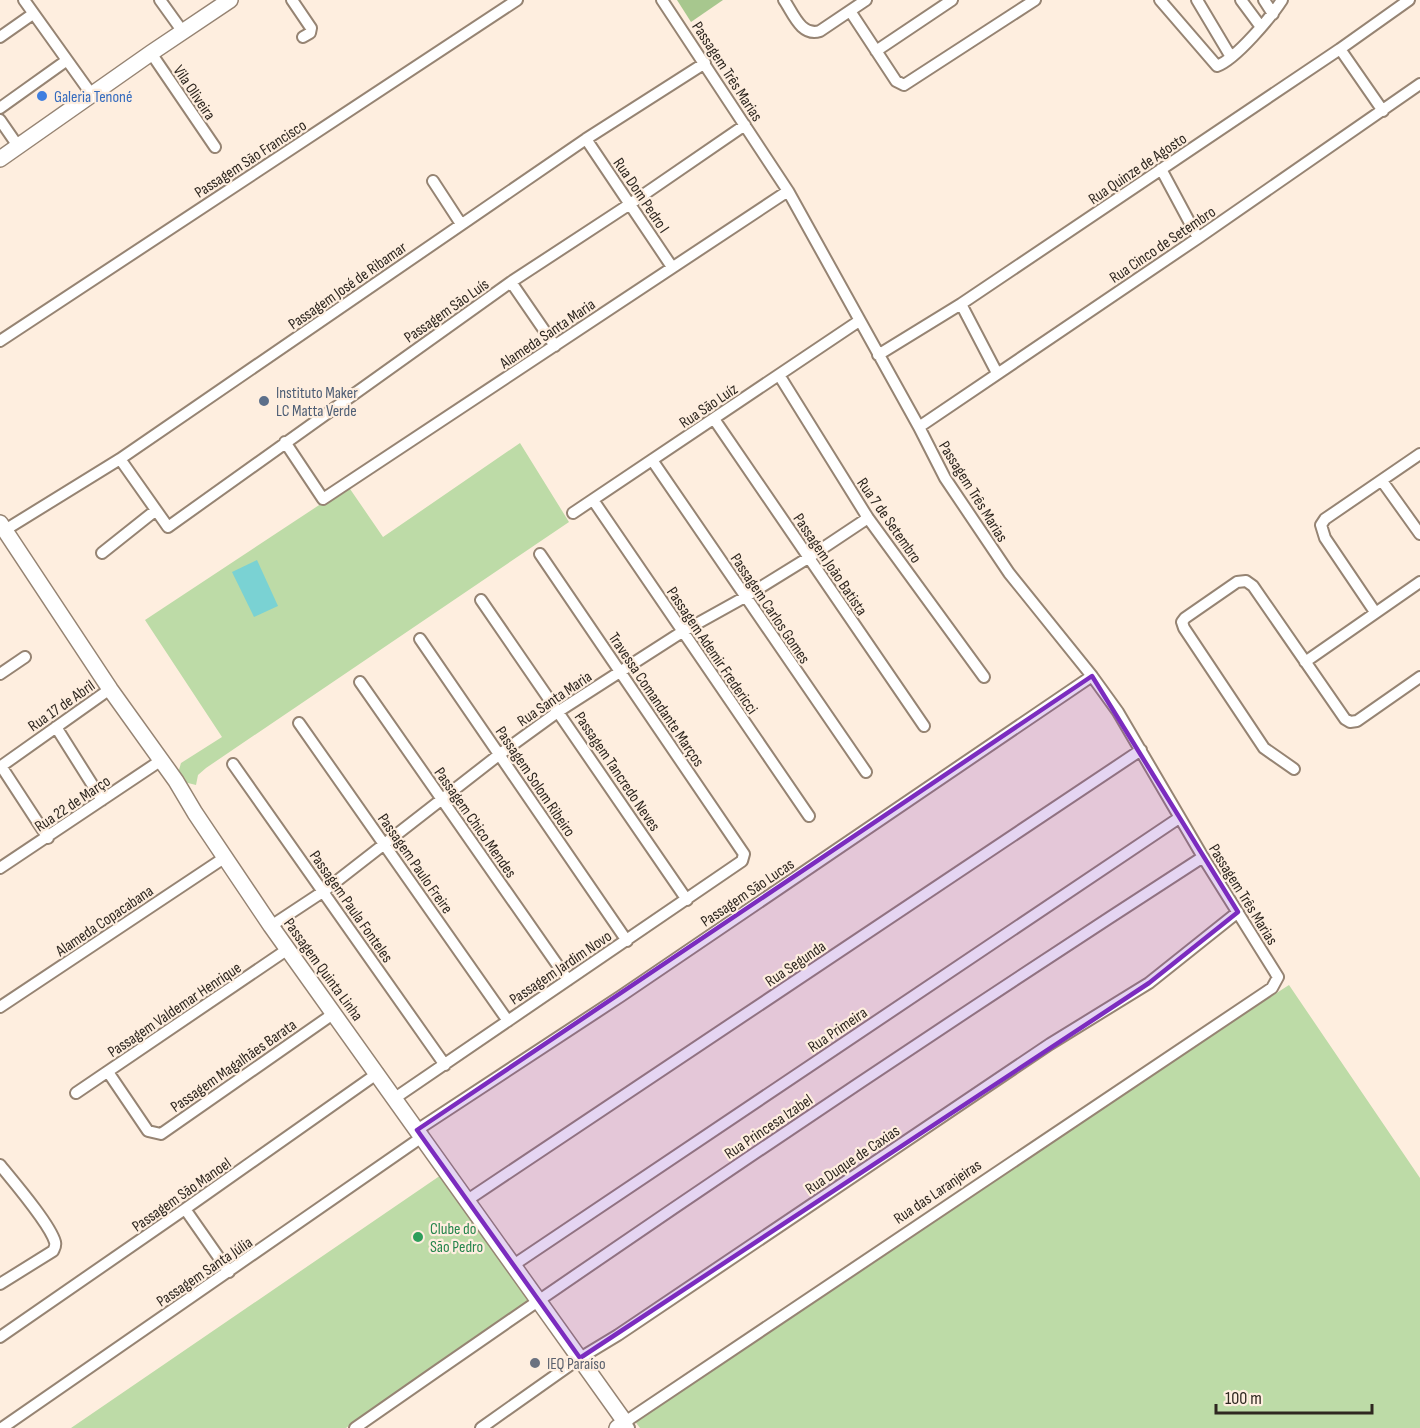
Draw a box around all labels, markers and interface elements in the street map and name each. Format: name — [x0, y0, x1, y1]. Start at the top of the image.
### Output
street label: Passagem Três Marias — [687, 18, 766, 126]
street label: Vila Oliveira — [169, 62, 219, 124]
place label: Galeria Tenoné — [54, 88, 132, 107]
marker: Galeria Tenoné — [35, 89, 49, 103]
street label: Passagem São Francisco — [191, 116, 310, 202]
street label: Rua Quinze de Agosto — [1085, 129, 1191, 209]
street label: Rua Dom Pedro I — [609, 155, 673, 237]
street label: Rua Cinco de Setembro — [1106, 203, 1219, 288]
street label: Passagem José de Ribamar — [285, 238, 411, 334]
street label: Passagem São Luís — [401, 275, 493, 347]
street label: Alameda Santa Maria — [496, 295, 599, 374]
street label: Rua São Luíz — [676, 380, 742, 433]
place label: Instituto Maker LC Matta Verde — [276, 384, 358, 421]
marker: Instituto Maker LC Matta Verde — [257, 394, 271, 408]
street label: Passagem Três Marias — [934, 438, 1011, 546]
street label: Rua 7 de Setembro — [852, 475, 925, 567]
street label: Passagem João Batista — [789, 510, 871, 619]
street label: Passagem Carlos Gomes — [726, 550, 814, 668]
street label: Passagem Ademir Fredericci — [662, 584, 761, 718]
street label: Travessa Comandante Marços — [604, 629, 708, 771]
street label: Rua Santa Maria — [514, 667, 596, 731]
street label: Rua 17 de Abril — [25, 676, 99, 736]
street label: Passagem Tancredo Neves — [570, 709, 664, 835]
street label: Passagem Solom Ribeiro — [491, 723, 579, 841]
street label: Passagem Chico Mendes — [430, 764, 520, 882]
street label: Rua 22 de Março — [31, 772, 114, 836]
street label: Passagem Paulo Freire — [373, 810, 456, 918]
street label: Passagem Três Marias — [1204, 841, 1281, 949]
street label: Passagem Paula Fonteles — [305, 847, 397, 967]
street label: Passagem São Lucas — [698, 855, 798, 931]
street label: Alameda Copacabana — [52, 882, 157, 961]
street label: Passagem Quinta Linha — [279, 915, 366, 1025]
street label: Passagem Jardim Novo — [506, 927, 616, 1009]
street label: Rua Segunda — [762, 937, 830, 991]
street label: Passagem Valdemar Henrique — [104, 958, 245, 1062]
street label: Rua Primeira — [805, 1004, 871, 1057]
street label: Passagem Magalhães Barata — [167, 1016, 300, 1117]
street label: Rua Princesa Izabel — [721, 1091, 817, 1164]
street label: Rua Duque de Caxias — [802, 1122, 904, 1199]
street label: Passagem São Manoel — [129, 1154, 235, 1236]
street label: Rua das Laranjeiras — [890, 1156, 986, 1229]
place label: Clube do São Pedro — [430, 1220, 483, 1257]
marker: Clube do São Pedro — [411, 1230, 425, 1244]
street label: Passagem Santa Júlia — [153, 1233, 256, 1311]
place label: IEQ Paraíso — [547, 1355, 606, 1374]
marker: IEQ Paraíso — [528, 1356, 542, 1370]
scale bar — [1216, 1377, 1372, 1415]
text: 100 m — [1225, 1388, 1262, 1409]

